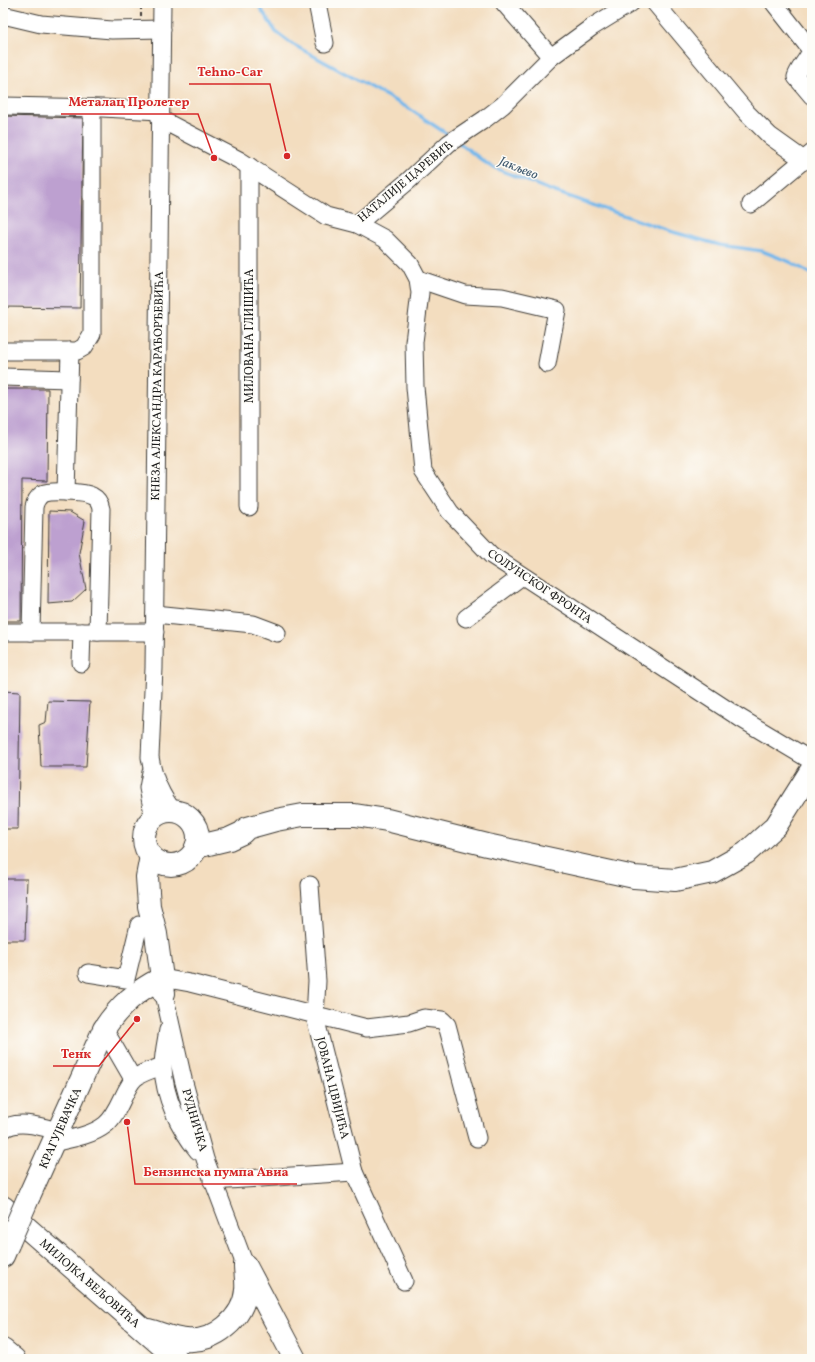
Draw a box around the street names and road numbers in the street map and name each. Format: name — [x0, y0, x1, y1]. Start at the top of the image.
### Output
street label: НАТАЛИЈЕ ЦАРЕВИЋ — [355, 137, 457, 226]
street label: МИЛОВАНА ГЛИШИЋА — [242, 268, 258, 403]
street label: КНЕЗА АЛЕКСАНДРА КАРАЂОРЂЕВИЋА — [148, 271, 168, 501]
street label: СОЛУНСКОГ ФРОНТА — [484, 546, 595, 628]
street label: ЈОВАНА ЦВИЈИЋА — [312, 1035, 353, 1142]
street label: КРАГУЈЕВАЧКА — [36, 1085, 86, 1172]
street label: РУДНИЧКА — [177, 1087, 211, 1154]
street label: МИЛОЈКА ВЕЉОВИЋА — [36, 1236, 143, 1332]

